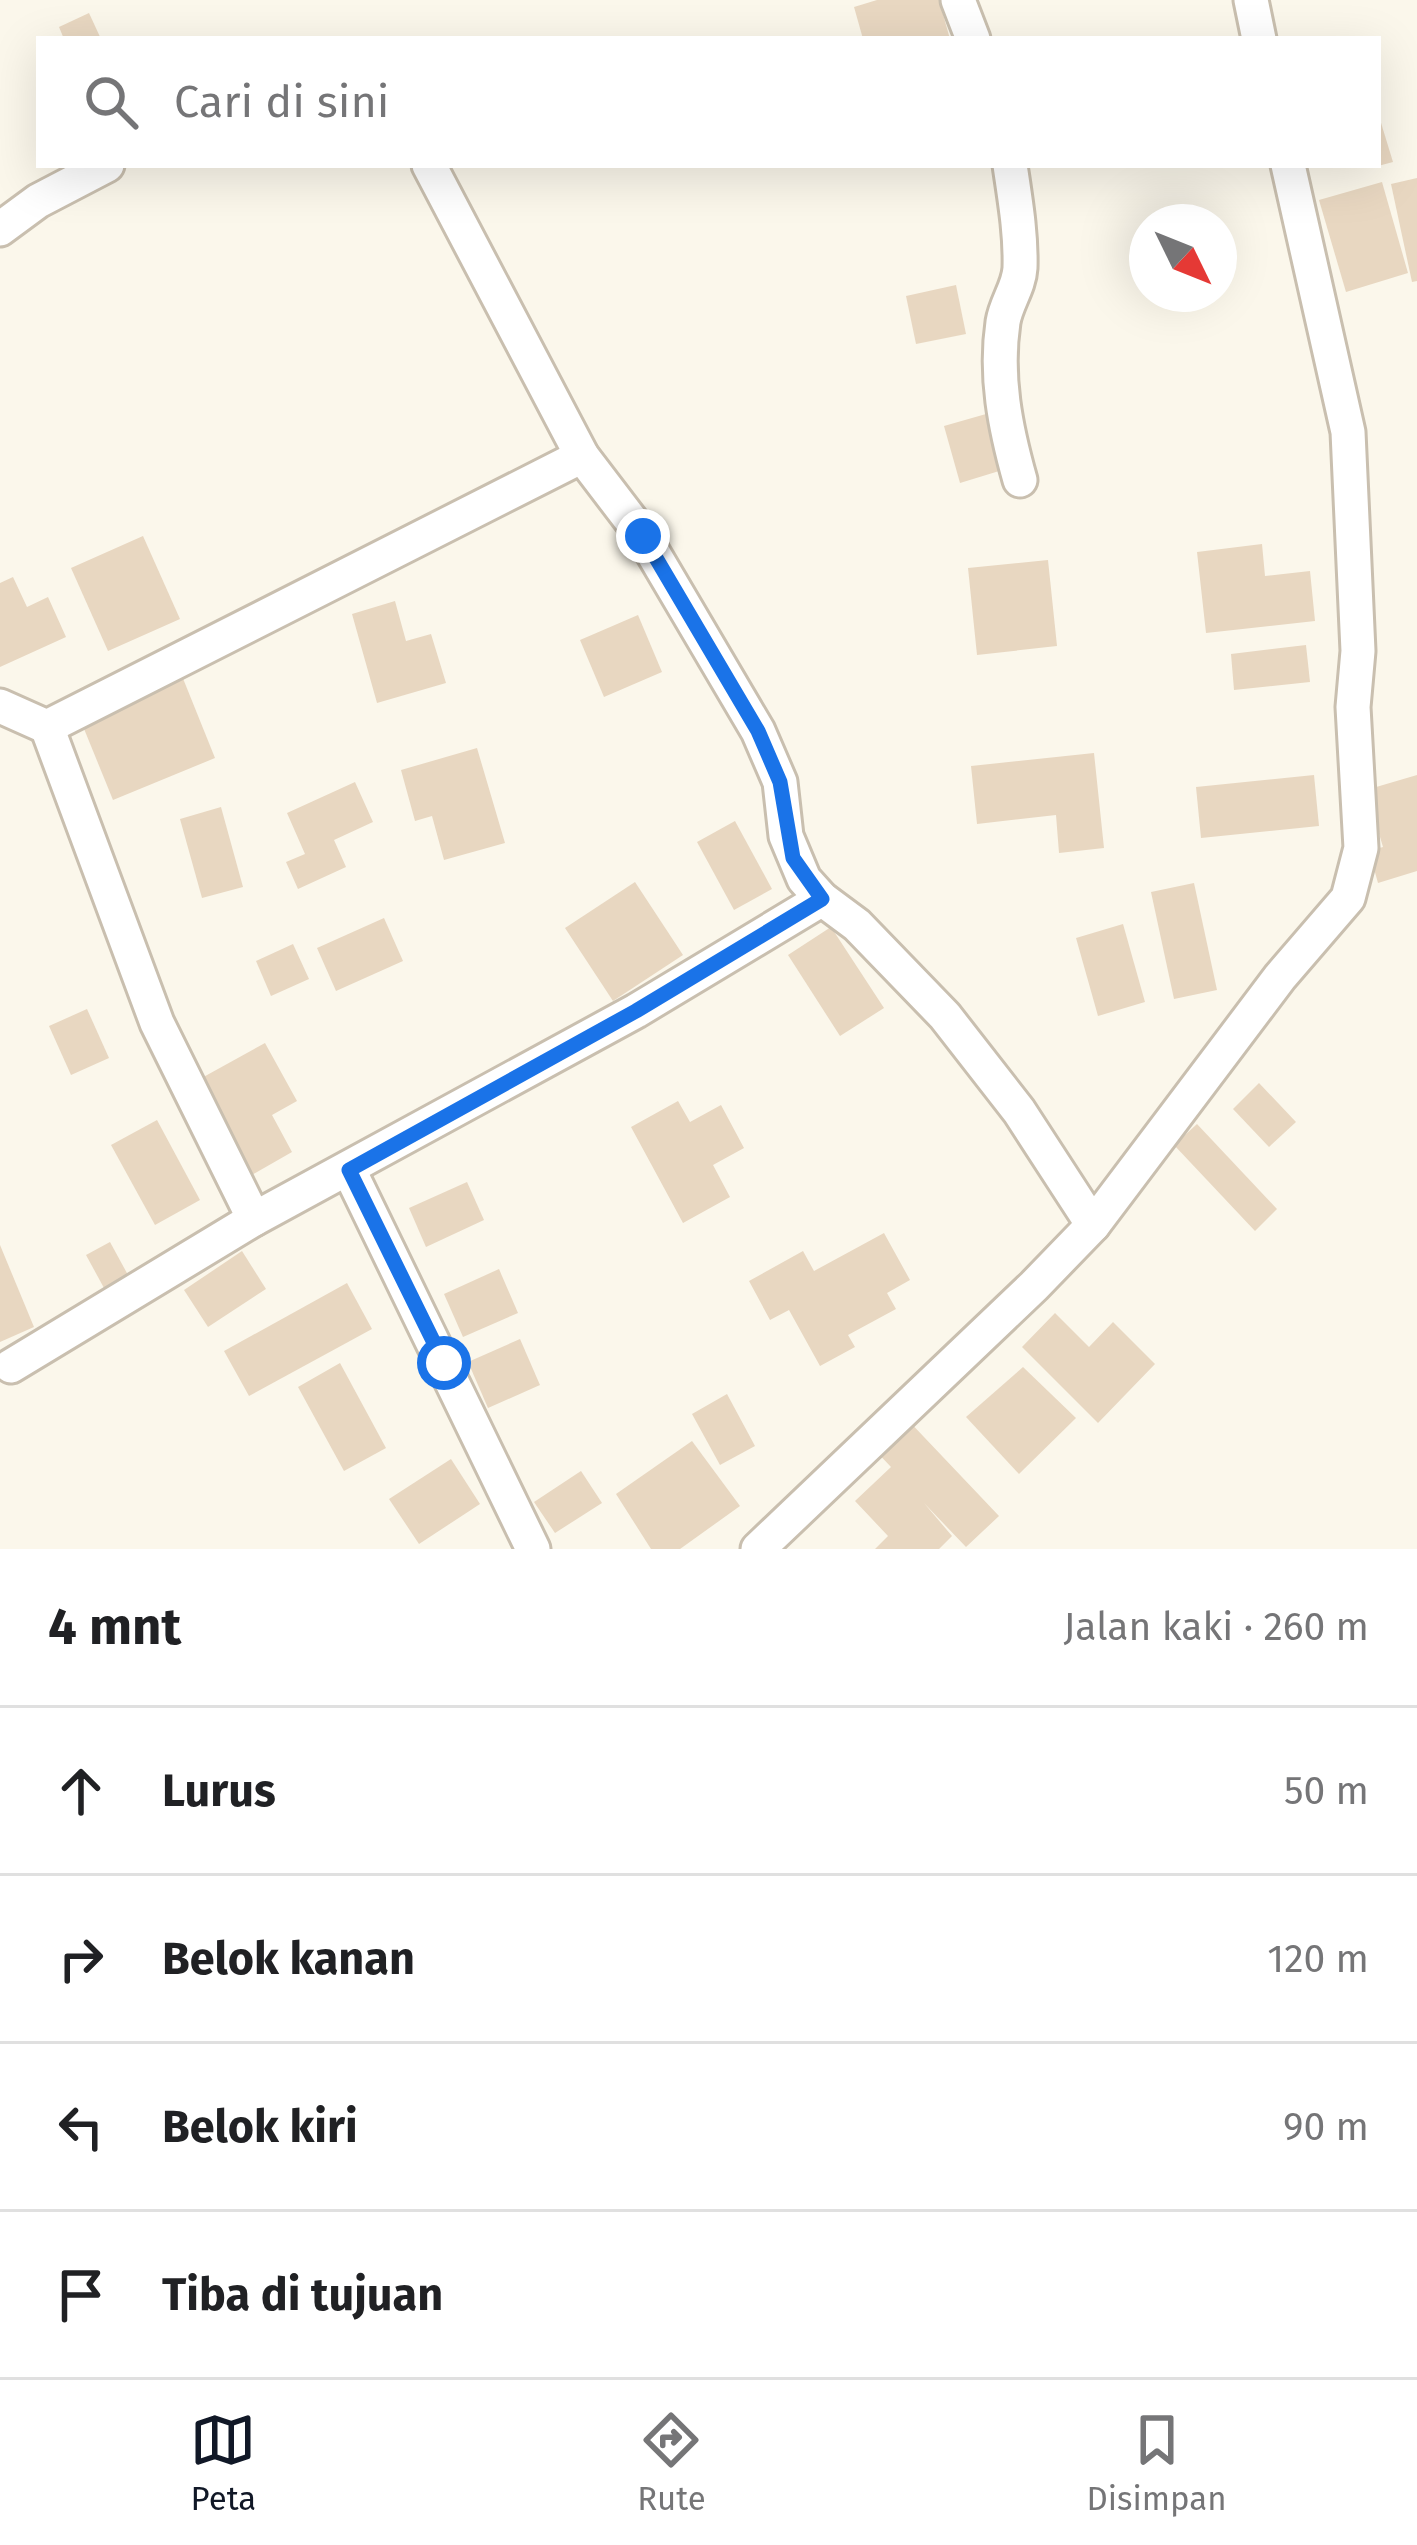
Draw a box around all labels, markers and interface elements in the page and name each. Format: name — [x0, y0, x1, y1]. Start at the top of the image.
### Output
search box — [36, 36, 1381, 168]
icon: search — [78, 69, 144, 135]
text: Cari di sini — [174, 75, 390, 129]
north arrow — [1129, 204, 1237, 312]
route end — [616, 509, 670, 563]
route start — [417, 1336, 471, 1390]
text: 4 mnt — [48, 1596, 181, 1658]
text: Jalan kaki · 260 m — [1063, 1604, 1369, 1650]
icon: ahead — [48, 1758, 114, 1824]
text: Lurus — [162, 1764, 276, 1818]
text: 50 m — [1284, 1768, 1369, 1814]
icon: right — [48, 1926, 114, 1992]
text: Belok kanan — [162, 1932, 415, 1986]
text: 120 m — [1267, 1936, 1369, 1982]
icon: left — [48, 2094, 114, 2160]
text: Belok kiri — [162, 2100, 358, 2154]
text: 90 m — [1283, 2104, 1369, 2150]
icon: arrive — [48, 2262, 114, 2328]
text: Tiba di tujuan — [162, 2268, 443, 2322]
tab: Peta — [190, 2407, 256, 2519]
tab: Rute — [637, 2407, 706, 2519]
tab: Disimpan — [1086, 2407, 1227, 2519]

